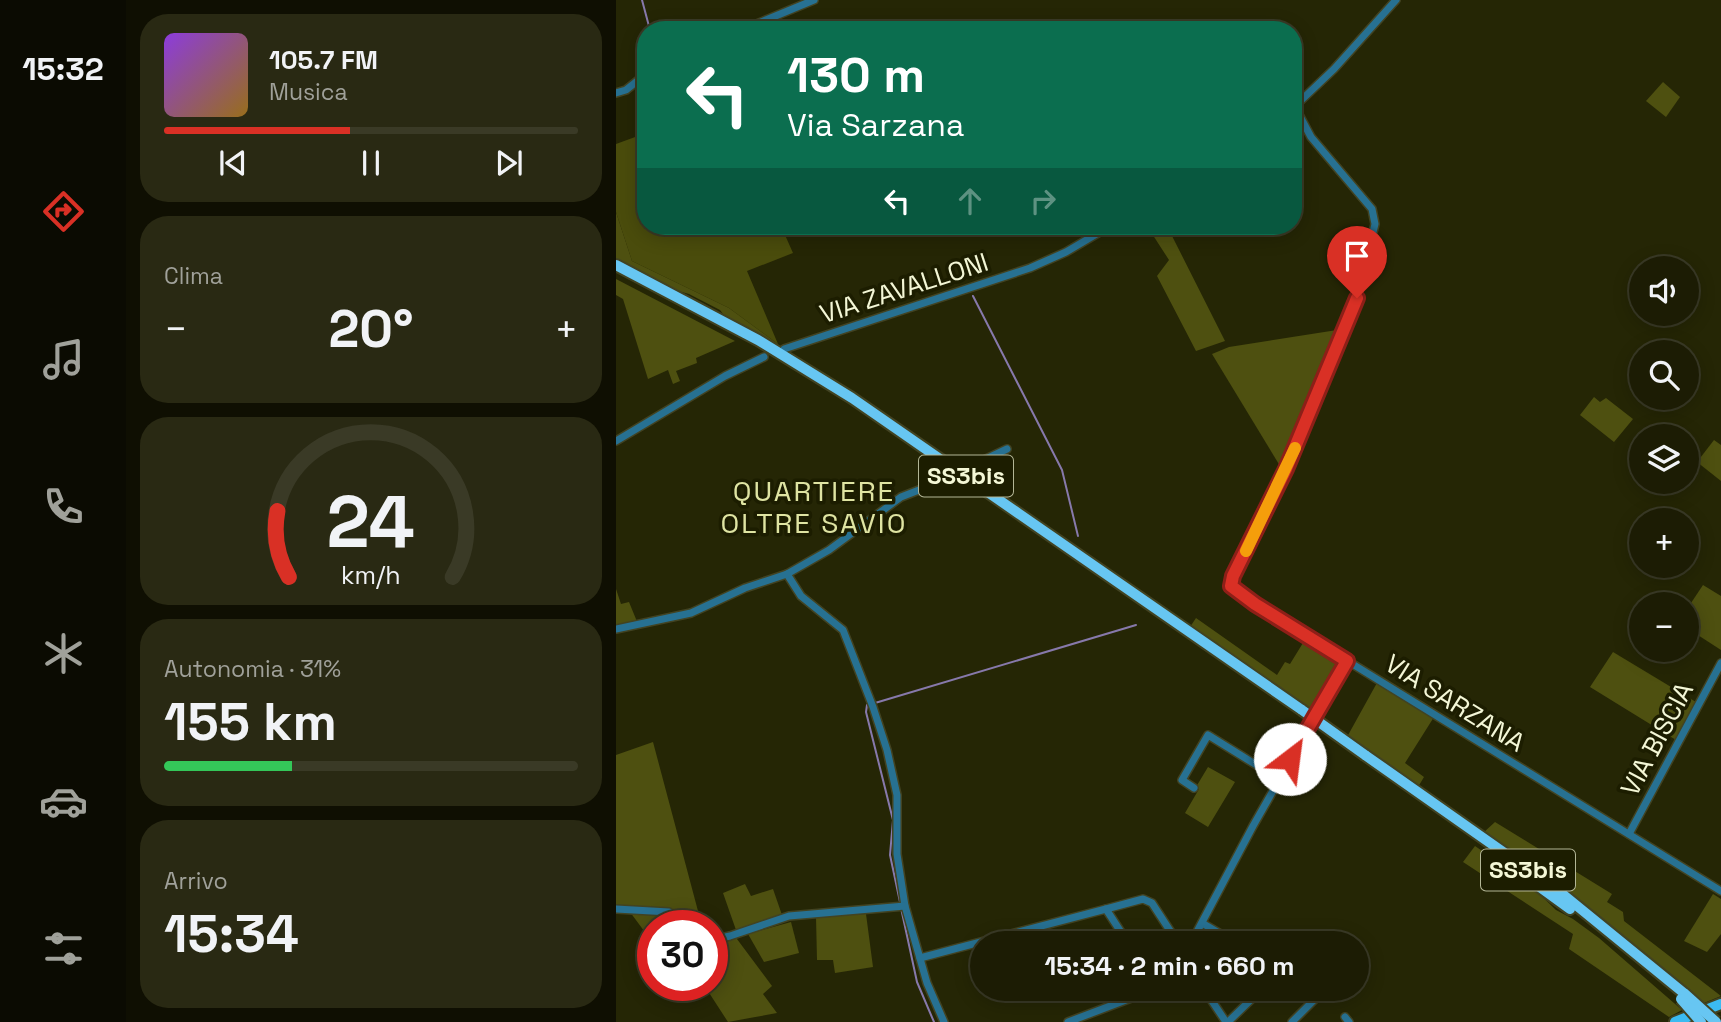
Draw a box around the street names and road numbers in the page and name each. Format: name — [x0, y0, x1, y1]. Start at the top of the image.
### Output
street label: VIA ZAVALLONI — [815, 245, 993, 331]
road number: SS3bis — [919, 456, 1013, 496]
street label: VIA SARZANA — [1379, 647, 1531, 759]
street label: VIA BISCIA — [1613, 676, 1701, 802]
road number: SS3bis — [1481, 850, 1575, 890]

